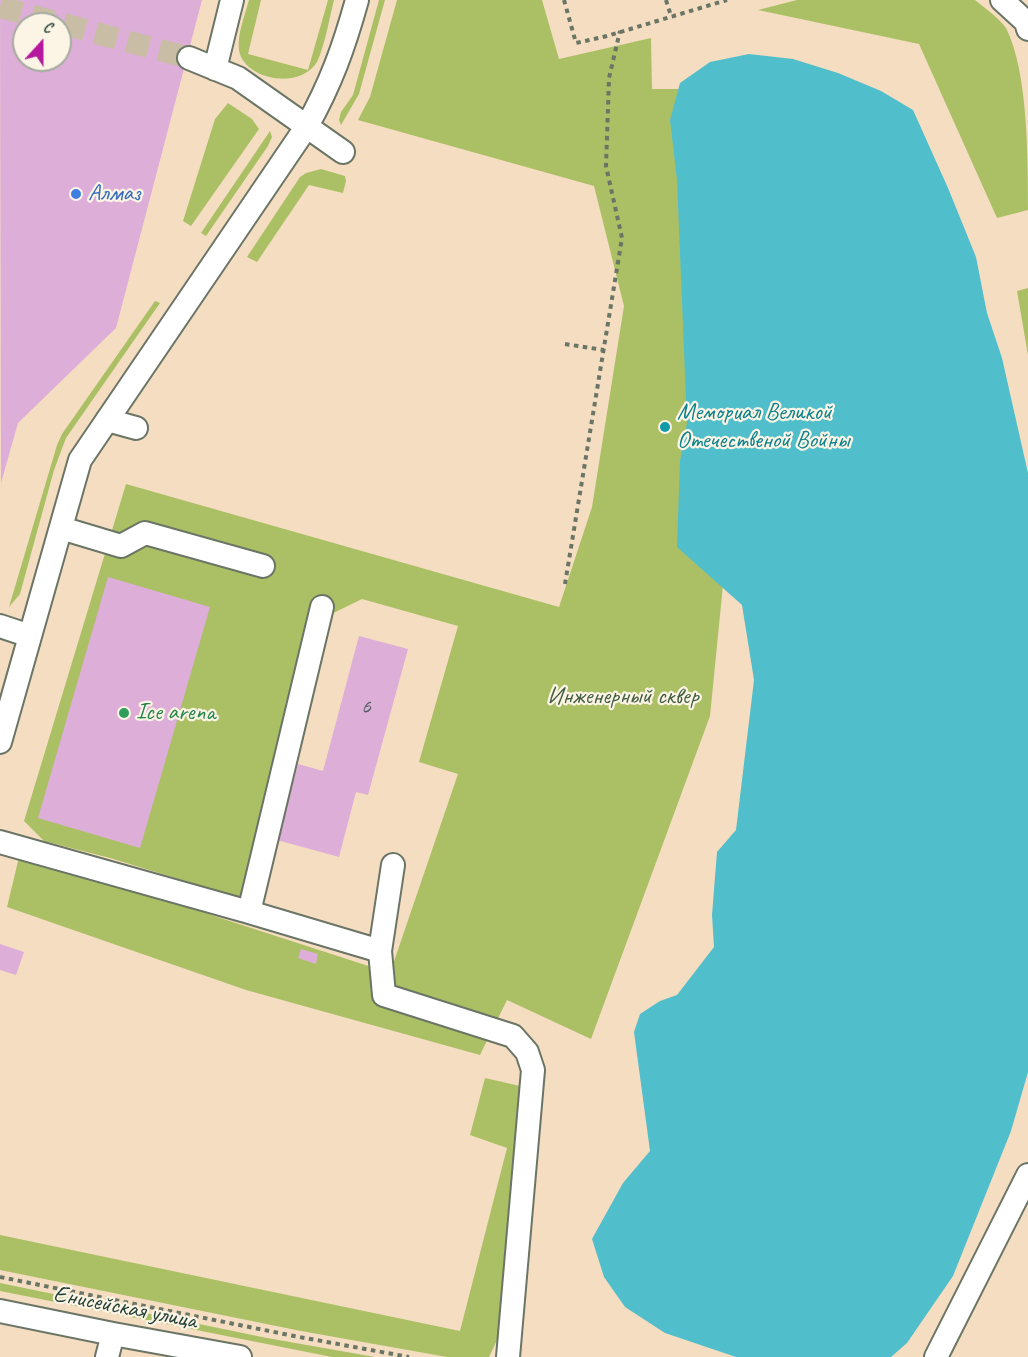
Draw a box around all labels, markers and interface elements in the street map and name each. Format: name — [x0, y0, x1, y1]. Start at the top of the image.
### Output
north arrow — [12, 12, 72, 72]
text: С — [40, 16, 55, 38]
place label: Алмаз — [88, 180, 140, 208]
marker: Алмаз — [69, 187, 83, 201]
place label: Мемориал Великой Отечественой Войны — [677, 399, 849, 455]
marker: Мемориал Великой Отечественой Войны — [658, 420, 672, 434]
park label: Инженерный сквер — [547, 683, 699, 711]
house number: 6 — [361, 694, 371, 720]
place label: Ice arena — [136, 699, 215, 727]
marker: Ice arena — [117, 706, 131, 720]
street label: Енисейская улица — [51, 1280, 199, 1336]

